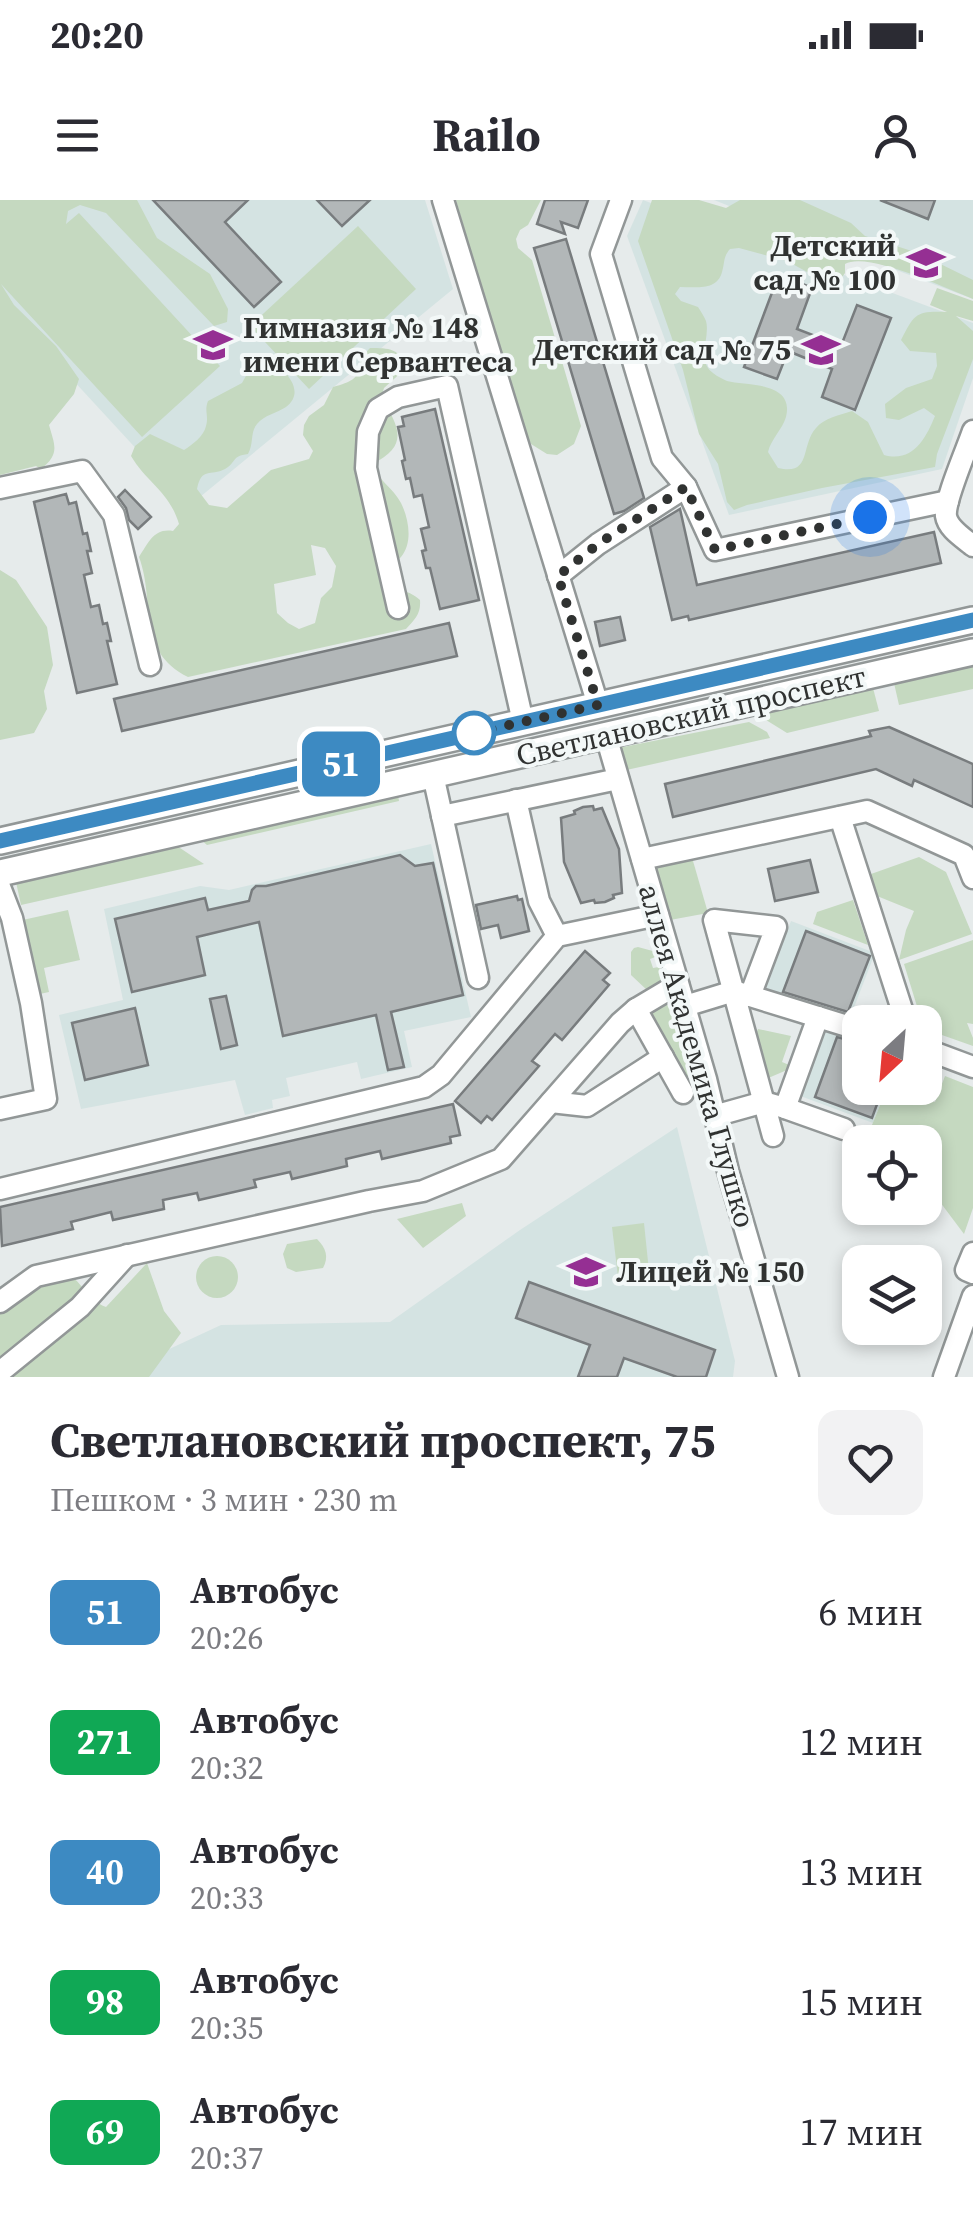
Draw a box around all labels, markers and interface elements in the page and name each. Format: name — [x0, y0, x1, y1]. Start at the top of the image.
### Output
text: 20:20 — [50, 9, 144, 61]
text: Railo — [432, 104, 541, 166]
icon: menu — [50, 108, 105, 163]
icon: person — [868, 108, 923, 163]
place label: Детский сад № 100 — [753, 225, 896, 300]
school or university icon: Детский сад № 100 — [905, 242, 947, 284]
place label: Гимназия № 148 имени Сервантеса — [243, 307, 514, 382]
school or university icon: Гимназия № 148 имени Сервантеса — [192, 324, 234, 366]
place label: Детский сад № 75 — [533, 329, 791, 370]
school or university icon: Детский сад № 75 — [800, 329, 842, 371]
your location — [845, 492, 895, 542]
street label: Светлановский проспект — [512, 655, 870, 776]
unlabelled marker — [453, 712, 495, 754]
line badge: 51 — [296, 732, 386, 796]
text: 51 — [322, 740, 360, 788]
street label: аллея Академика Глушко — [629, 879, 766, 1232]
north arrow — [842, 1005, 942, 1105]
map controls — [842, 1005, 942, 1345]
button: locate — [842, 1125, 942, 1225]
button: layers — [842, 1245, 942, 1345]
school or university icon: Лицей № 150 — [565, 1251, 607, 1293]
place label: Лицей № 150 — [616, 1251, 805, 1292]
text: Светлановский проспект, 75 — [50, 1407, 716, 1473]
button: heart — [818, 1410, 923, 1515]
text: Пешком · 3 мин · 230 m — [50, 1478, 398, 1522]
text: Автобус — [190, 1564, 339, 1616]
text: 6 мин — [818, 1586, 923, 1638]
text: 51 — [86, 1588, 124, 1636]
text: 20:26 — [190, 1616, 264, 1660]
text: Автобус — [190, 1694, 339, 1746]
text: 12 мин — [799, 1716, 923, 1768]
text: 271 — [77, 1718, 133, 1766]
text: 20:32 — [190, 1746, 264, 1790]
text: Автобус — [190, 1824, 339, 1876]
text: 13 мин — [799, 1846, 923, 1898]
text: 40 — [86, 1848, 124, 1896]
text: 20:33 — [190, 1876, 264, 1920]
text: Автобус — [190, 1954, 339, 2006]
text: 15 мин — [799, 1976, 923, 2028]
text: 98 — [86, 1978, 124, 2026]
text: 20:35 — [190, 2006, 264, 2050]
text: Автобус — [190, 2084, 339, 2136]
text: 17 мин — [799, 2106, 923, 2158]
text: 69 — [86, 2108, 124, 2156]
text: 20:37 — [190, 2136, 264, 2180]

